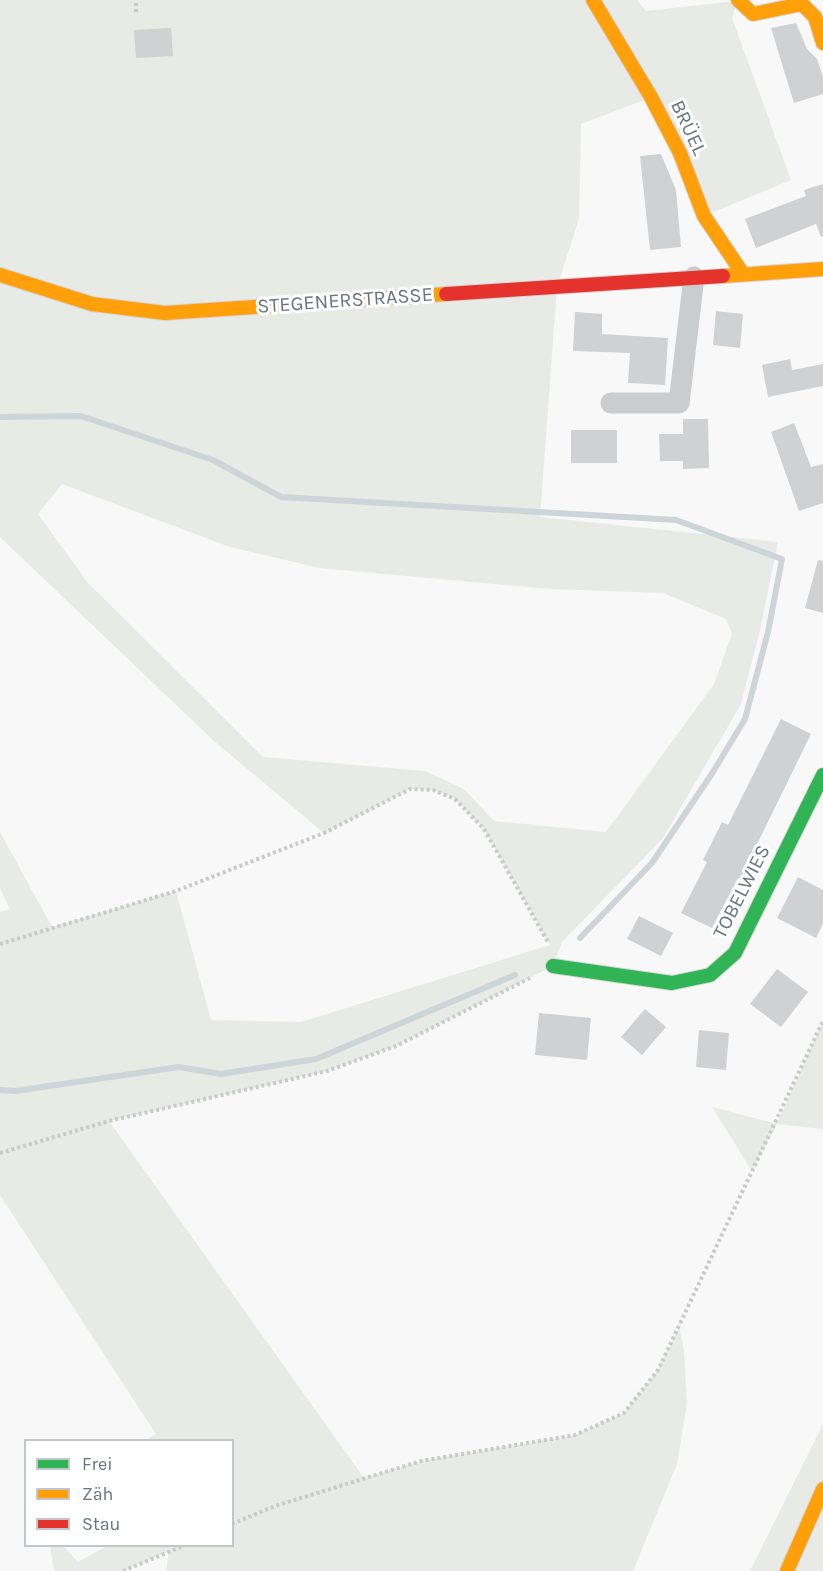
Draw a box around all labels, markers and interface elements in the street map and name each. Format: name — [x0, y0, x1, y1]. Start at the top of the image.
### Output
street label: BRÜEL — [665, 96, 711, 160]
street label: STEGENERSTRASSE — [256, 283, 434, 319]
street label: TOBELWIES — [708, 841, 776, 943]
legend — [24, 1439, 234, 1547]
text: Frei — [82, 1453, 113, 1475]
text: Zäh — [82, 1483, 113, 1505]
text: Stau — [82, 1513, 120, 1535]

